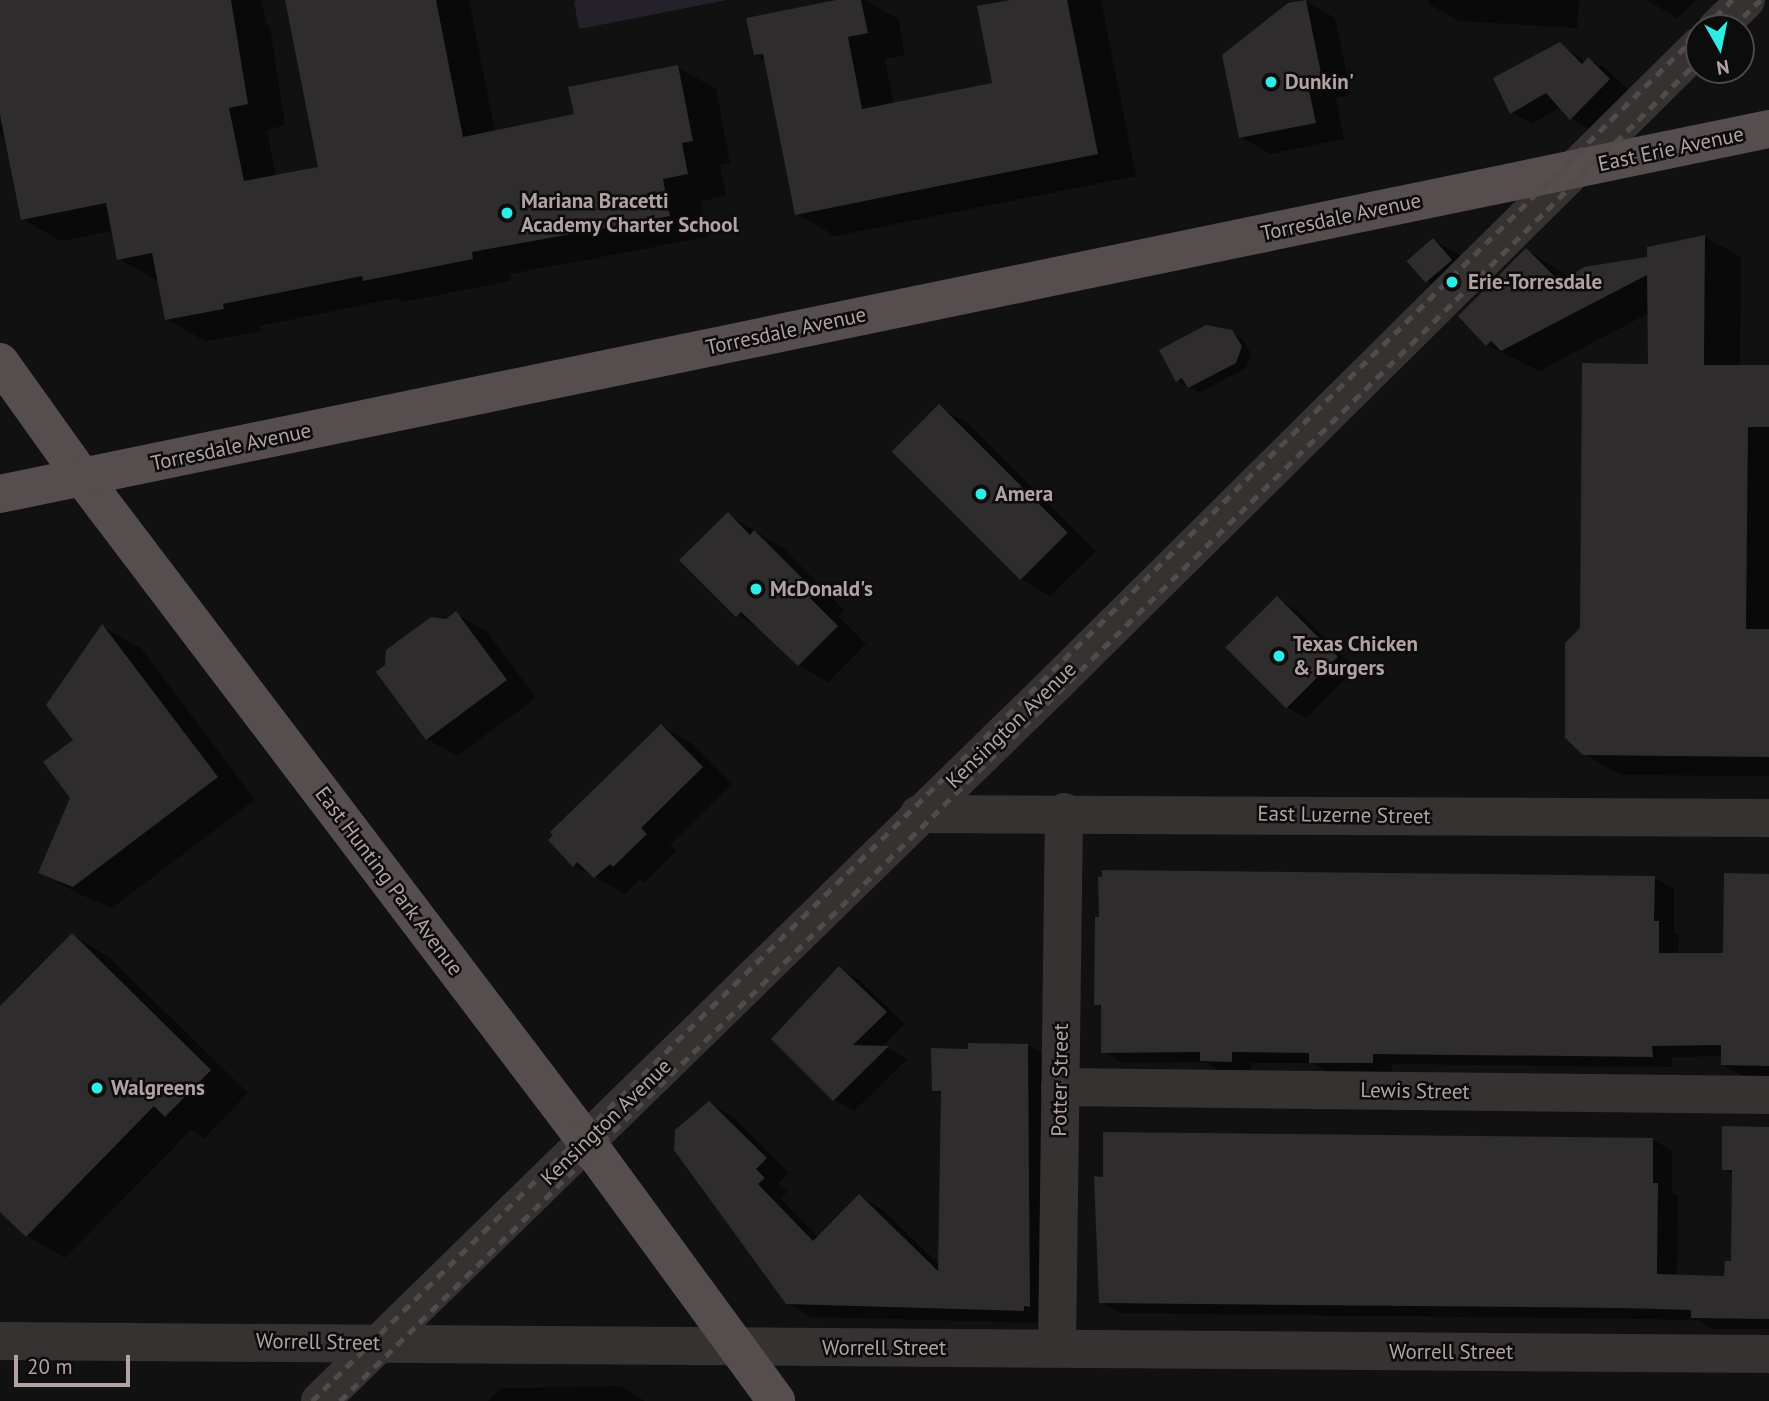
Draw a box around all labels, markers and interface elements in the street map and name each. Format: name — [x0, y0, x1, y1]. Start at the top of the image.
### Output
north arrow — [1685, 14, 1755, 84]
text: N — [1715, 55, 1731, 81]
place label: Dunkin' — [1285, 69, 1354, 95]
marker: Dunkin' — [1263, 74, 1279, 90]
street label: East Erie Avenue — [1595, 121, 1747, 177]
place label: Mariana Bracetti Academy Charter School — [521, 188, 740, 238]
street label: Torresdale Avenue — [1258, 188, 1424, 246]
marker: Mariana Bracetti Academy Charter School — [499, 205, 515, 221]
place label: Erie-Torresdale — [1468, 269, 1602, 295]
marker: Erie-Torresdale — [1442, 272, 1462, 292]
street label: Torresdale Avenue — [703, 302, 869, 360]
street label: Torresdale Avenue — [148, 418, 314, 476]
place label: Amera — [995, 481, 1053, 507]
marker: Amera — [973, 486, 989, 502]
place label: McDonald's — [770, 576, 873, 602]
marker: McDonald's — [748, 581, 764, 597]
place label: Texas Chicken & Burgers — [1293, 631, 1418, 681]
marker: Texas Chicken & Burgers — [1271, 648, 1287, 664]
street label: Kensington Avenue — [940, 656, 1082, 794]
street label: East Hunting Park Avenue — [309, 781, 469, 981]
street label: East Luzerne Street — [1257, 801, 1431, 829]
street label: Potter Street — [1046, 1023, 1074, 1137]
street label: Kensington Avenue — [535, 1053, 677, 1191]
place label: Walgreens — [111, 1075, 205, 1101]
street label: Lewis Street — [1360, 1077, 1470, 1105]
marker: Walgreens — [89, 1080, 105, 1096]
street label: Worrell Street — [256, 1328, 380, 1356]
street label: Worrell Street — [822, 1335, 946, 1361]
street label: Worrell Street — [1389, 1339, 1513, 1365]
scale bar — [18, 1342, 133, 1386]
text: 20 m — [27, 1353, 73, 1380]

